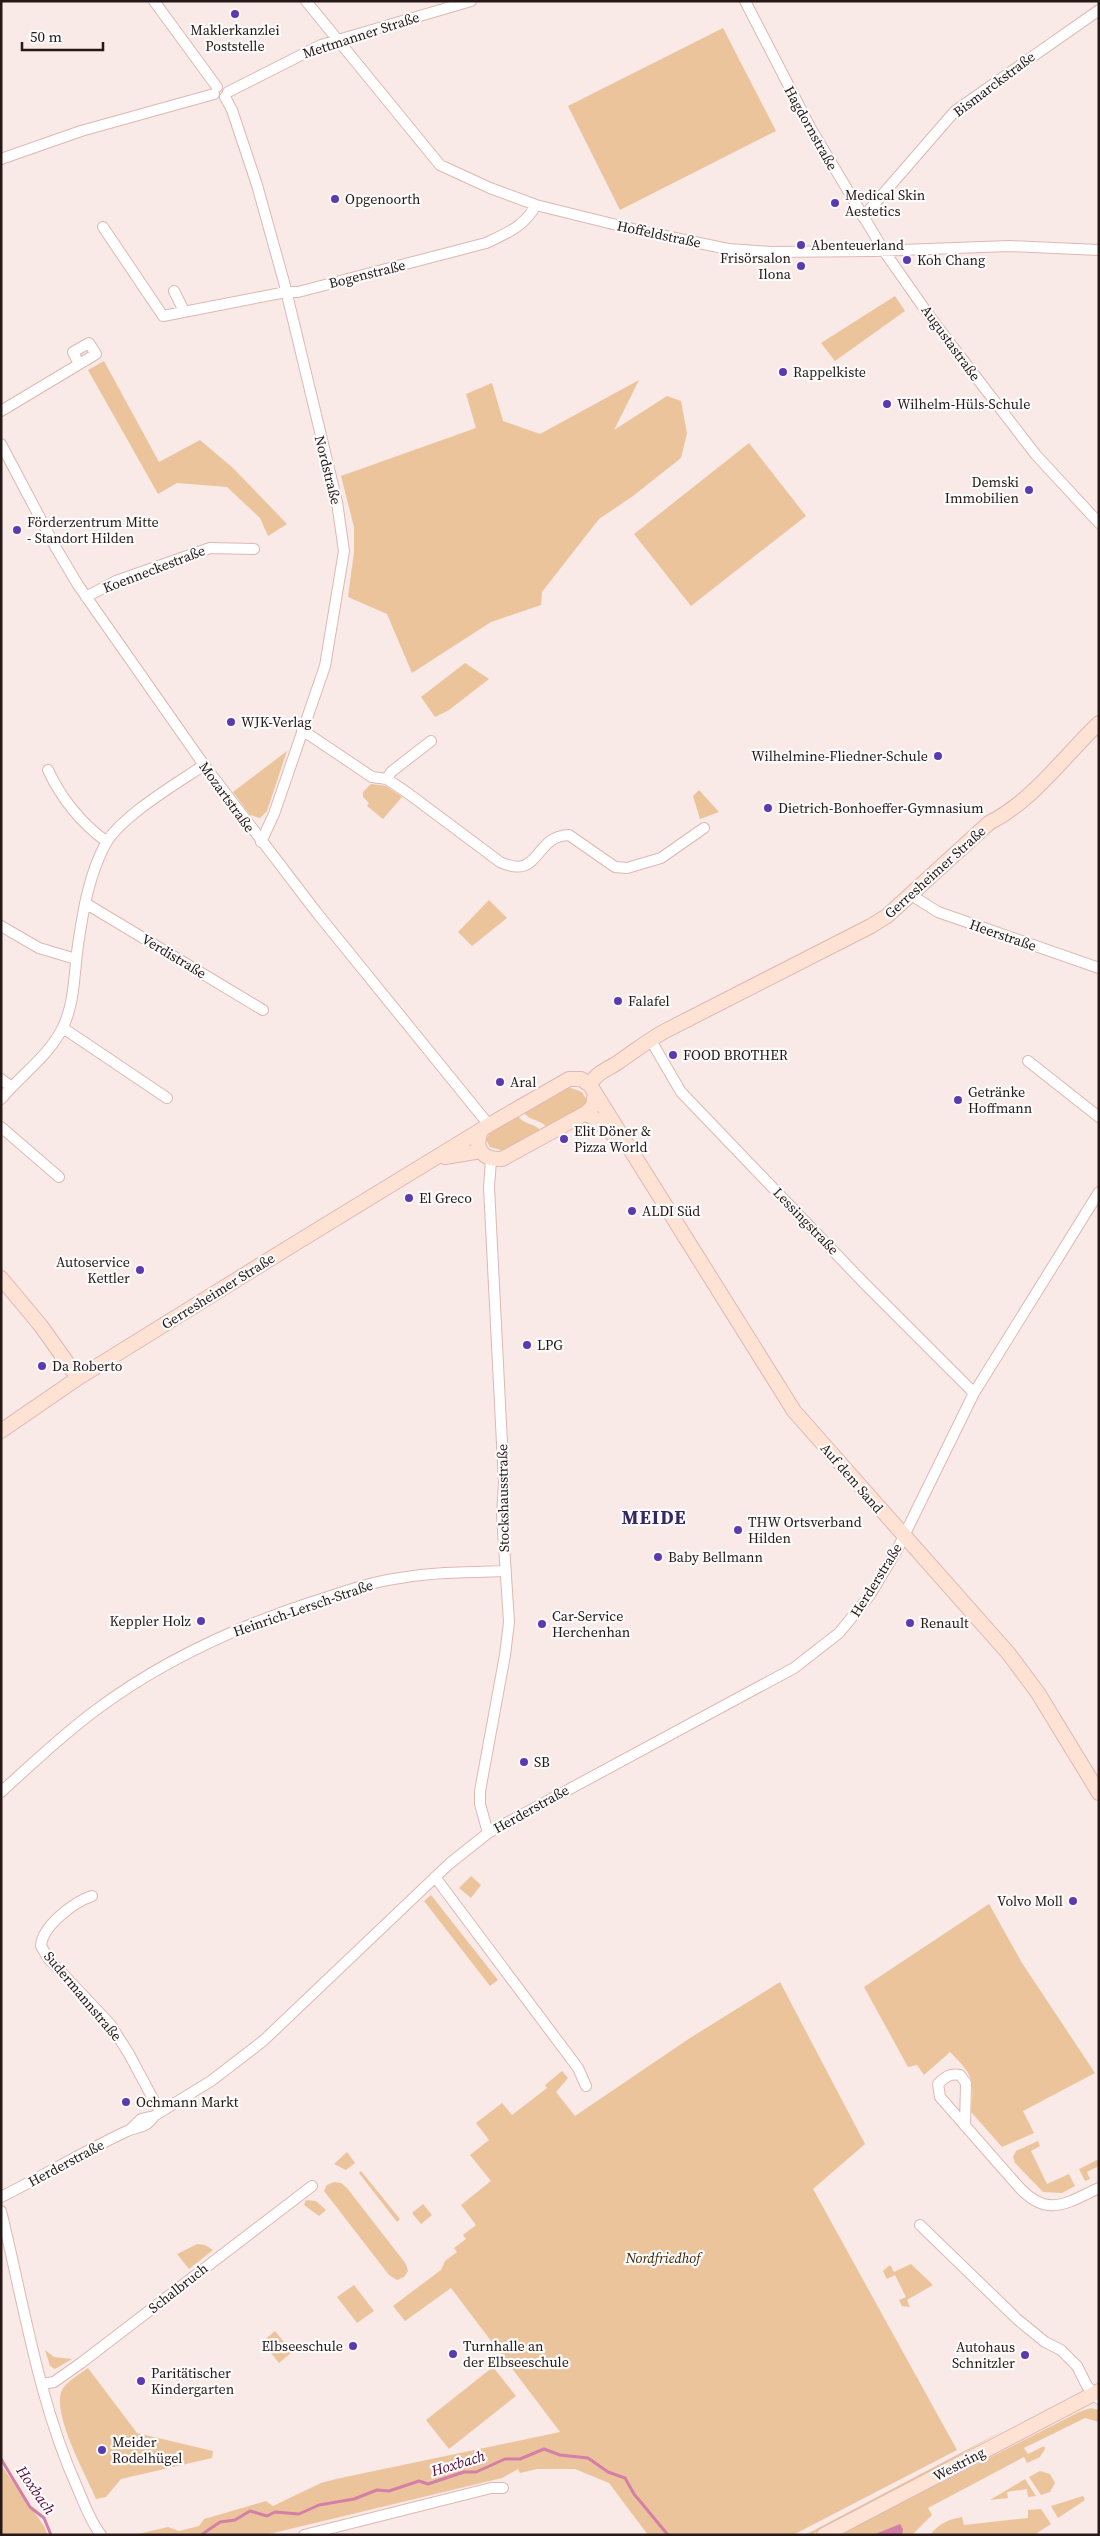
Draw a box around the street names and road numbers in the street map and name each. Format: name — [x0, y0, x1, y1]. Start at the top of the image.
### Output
street label: Mettmanner Straße — [300, 7, 422, 63]
street label: Bismarckstraße — [949, 47, 1039, 121]
street label: Hagdornstraße — [780, 82, 842, 174]
street label: Hoffeldstraße — [615, 215, 703, 253]
street label: Bogenstraße — [327, 255, 407, 293]
street label: Augustastraße — [917, 301, 985, 385]
street label: Nordstraße — [310, 433, 346, 507]
street label: Koenneckestraße — [100, 540, 208, 598]
street label: Mozartstraße — [194, 757, 260, 837]
street label: Gerresheimer Straße — [880, 821, 990, 923]
street label: Heerstraße — [967, 914, 1039, 956]
street label: Verdistraße — [138, 929, 210, 983]
street label: Lessingstraße — [769, 1183, 843, 1259]
street label: Gerresheimer Straße — [158, 1248, 278, 1334]
street label: Auf dem Sand — [816, 1439, 888, 1517]
street label: Stockshausstraße — [492, 1444, 514, 1552]
street label: Herderstraße — [845, 1539, 907, 1621]
street label: Heinrich-Lersch-Straße — [230, 1575, 376, 1641]
street label: Herderstraße — [490, 1780, 572, 1838]
street label: Sudermannstraße — [39, 1947, 127, 2045]
street label: Herderstraße — [24, 2135, 108, 2191]
street label: Schalbruch — [144, 2258, 212, 2318]
street label: Westring — [930, 2442, 988, 2486]

